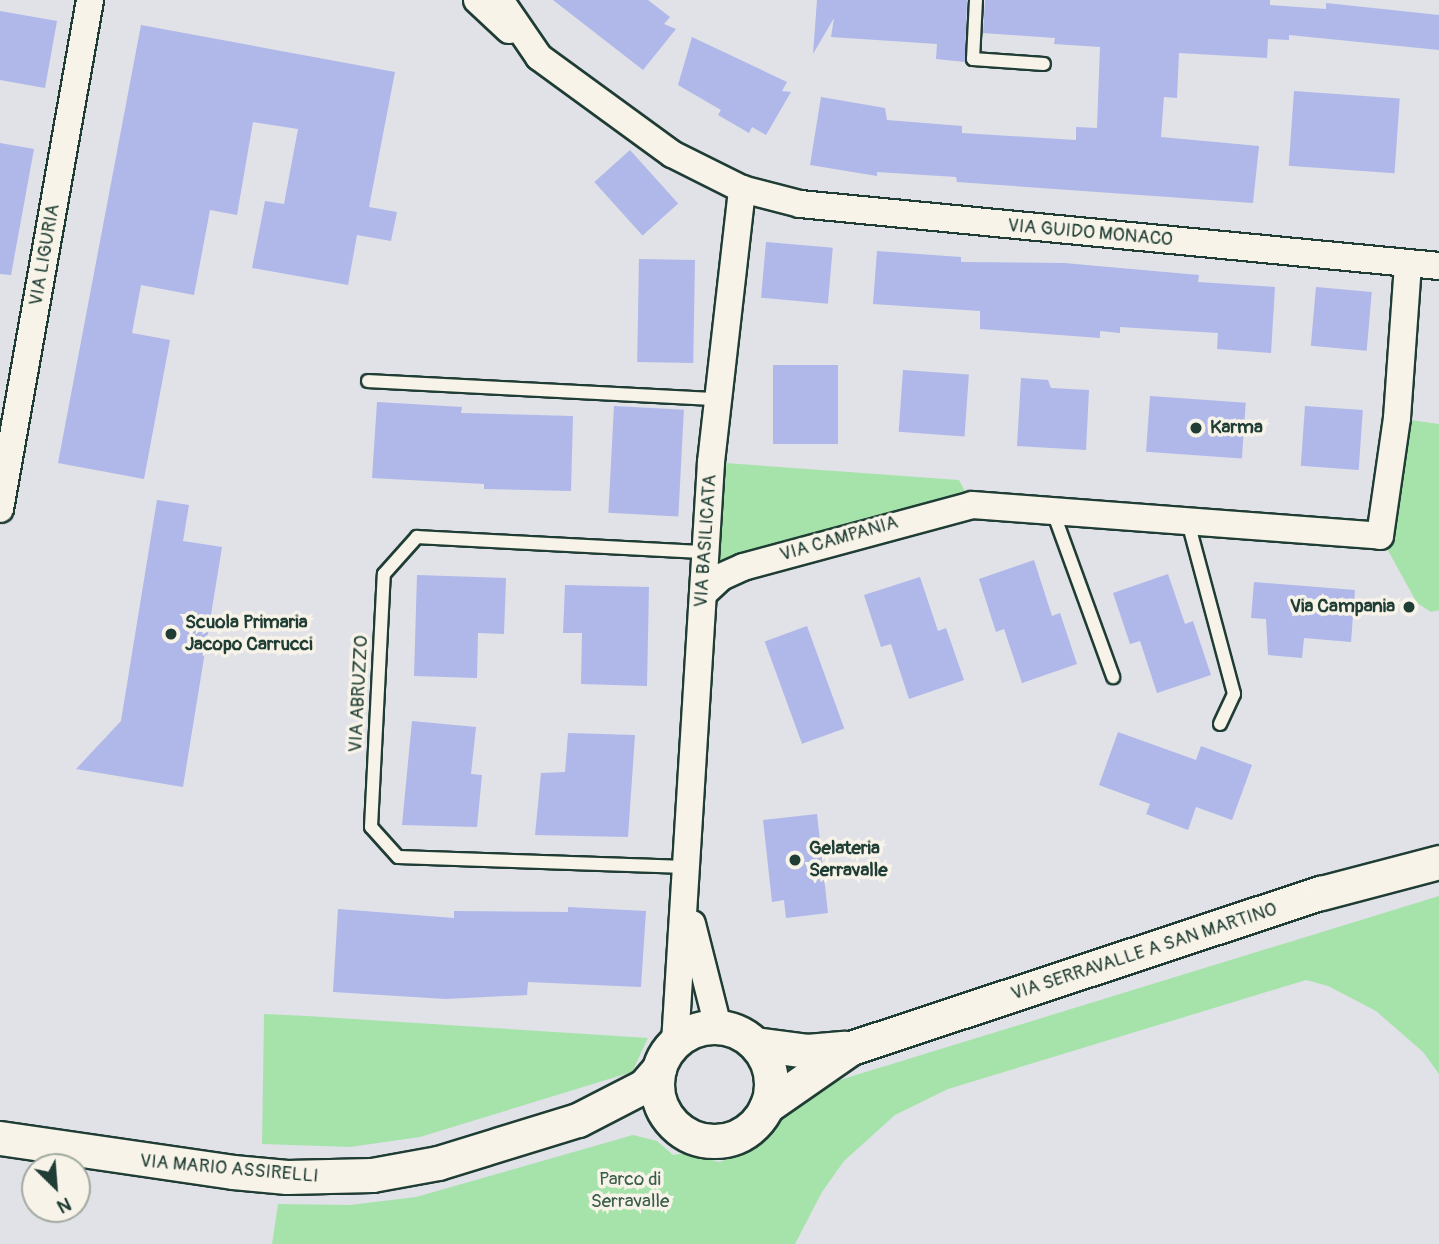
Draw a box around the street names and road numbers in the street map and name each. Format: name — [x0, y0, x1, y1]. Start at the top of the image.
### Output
street label: VIA LIGURIA — [25, 202, 65, 308]
street label: VIA GUIDO MONACO — [1006, 214, 1174, 252]
street label: VIA BASILICATA — [690, 474, 722, 608]
street label: VIA CAMPANIA — [777, 511, 901, 567]
street label: VIA ABRUZZO — [345, 635, 373, 753]
street label: VIA SERRAVALLE A SAN MARTINO — [1008, 898, 1280, 1006]
street label: VIA MARIO ASSIRELLI — [139, 1150, 319, 1188]

